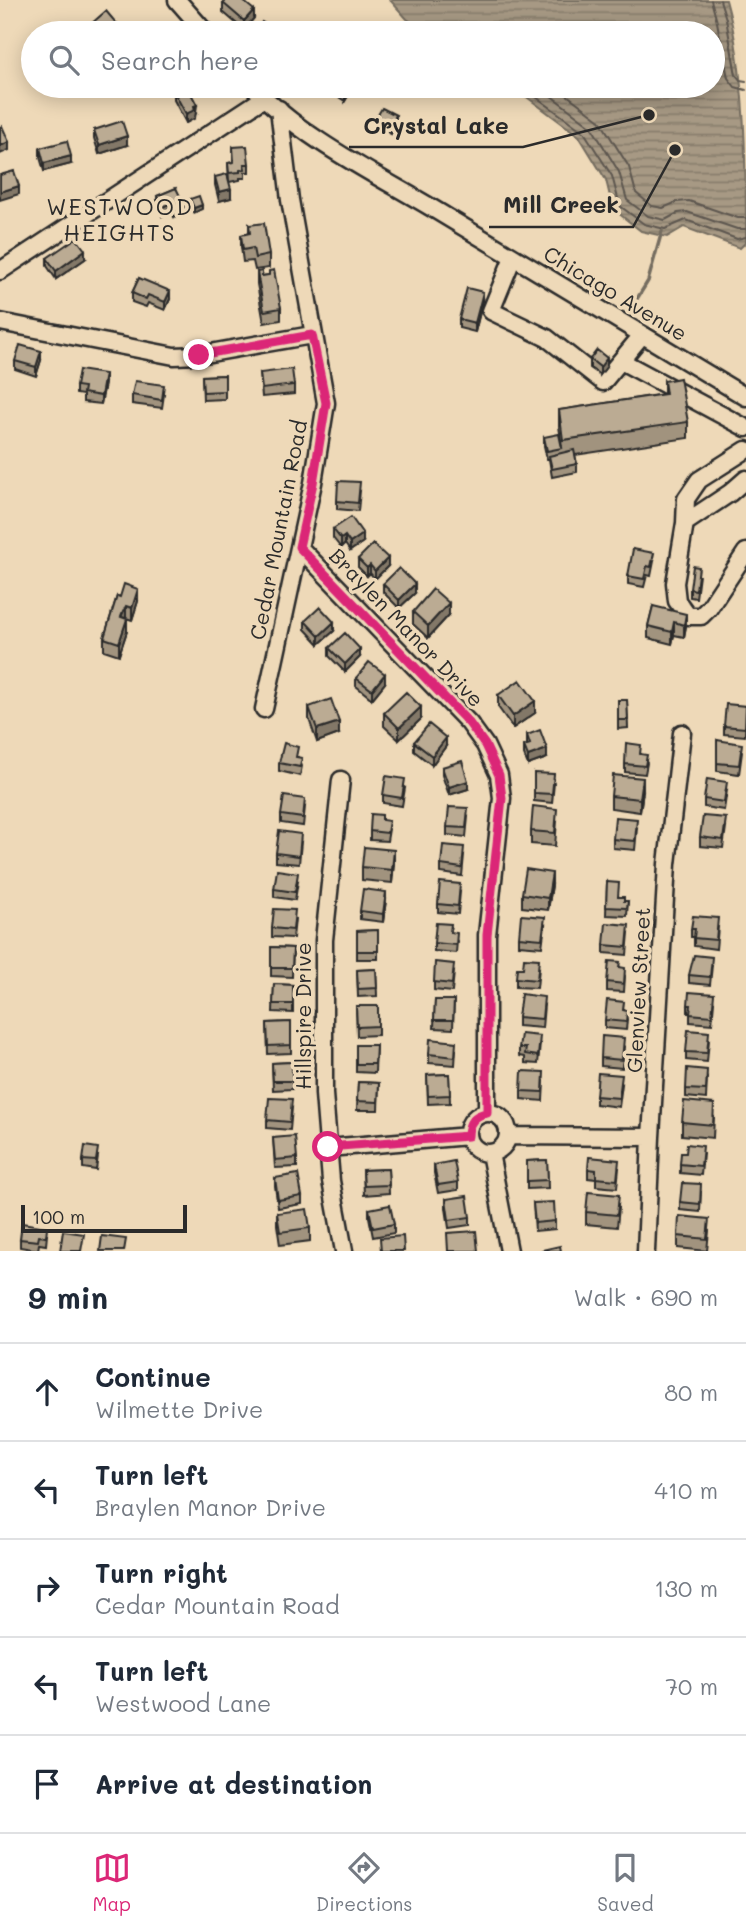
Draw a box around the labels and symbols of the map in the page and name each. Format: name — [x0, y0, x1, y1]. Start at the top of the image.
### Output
callout: Crystal Lake — [349, 103, 523, 147]
text: Crystal Lake — [363, 110, 509, 140]
callout: Mill Creek — [489, 183, 633, 227]
text: Mill Creek — [503, 189, 619, 219]
district label: WESTWOOD HEIGHTS — [46, 191, 194, 247]
street label: Chicago Avenue — [539, 239, 692, 346]
route end — [183, 339, 214, 370]
street label: Cedar Mountain Road — [243, 417, 312, 642]
street label: Braylen Manor Drive — [324, 542, 490, 712]
street label: Glenview Street — [620, 906, 655, 1073]
street label: Hillspire Drive — [289, 942, 316, 1090]
route start — [312, 1131, 343, 1162]
scale bar — [21, 1202, 187, 1234]

